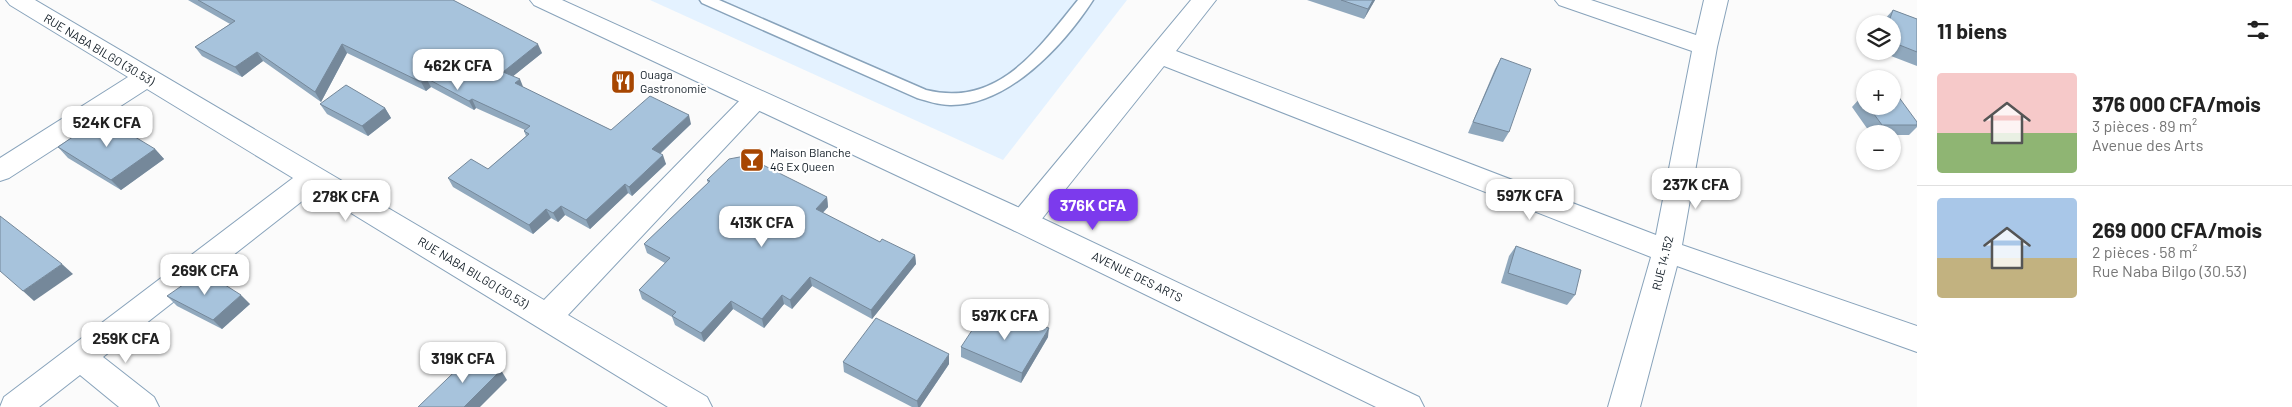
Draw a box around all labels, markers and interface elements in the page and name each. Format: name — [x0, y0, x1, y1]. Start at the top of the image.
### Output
street label: RUE NABA BILGO (30.53) — [42, 11, 158, 88]
map controls — [1856, 15, 1901, 170]
button: layers — [1856, 15, 1901, 60]
icon: filters — [2244, 16, 2272, 44]
text: 11 biens — [1937, 18, 2007, 43]
pin: 462K CFA — [406, 48, 510, 91]
text: 462K CFA — [424, 55, 492, 74]
place label: Ouaga Gastronomie — [640, 67, 707, 95]
restaurant icon: Ouaga Gastronomie — [610, 69, 636, 95]
button: + — [1856, 70, 1901, 115]
text: 376 000 CFA/mois — [2092, 91, 2261, 116]
icon: home — [1977, 93, 2037, 153]
pin: 524K CFA — [55, 106, 159, 148]
text: 524K CFA — [73, 112, 141, 131]
text: 3 pièces · 89 m² — [2092, 116, 2197, 135]
button: − — [1856, 125, 1901, 170]
text: Avenue des Arts — [2092, 135, 2203, 154]
place label: Maison Blanche 4G Ex Queen — [770, 145, 851, 173]
bar icon: Maison Blanche 4G Ex Queen — [739, 147, 765, 173]
pin: 237K CFA — [1644, 168, 1748, 210]
text: 237K CFA — [1663, 174, 1729, 193]
pin: 597K CFA — [1478, 178, 1582, 221]
pin: 278K CFA — [294, 180, 398, 222]
text: 597K CFA — [1497, 185, 1563, 204]
text: 278K CFA — [313, 186, 379, 205]
pin: 376K CFA — [1041, 188, 1145, 231]
text: 376K CFA — [1060, 195, 1126, 214]
pin: 413K CFA — [710, 206, 814, 248]
text: 413K CFA — [730, 212, 794, 231]
text: 269 000 CFA/mois — [2092, 217, 2262, 242]
icon: home — [1977, 218, 2037, 278]
street label: RUE NABA BILGO (30.53) — [416, 234, 532, 311]
street label: RUE 14.152 — [1648, 234, 1676, 291]
text: 2 pièces · 58 m² — [2092, 242, 2198, 261]
street label: AVENUE DES ARTS — [1090, 248, 1185, 304]
pin: 269K CFA — [153, 254, 257, 296]
text: 269K CFA — [171, 260, 239, 279]
text: Rue Naba Bilgo (30.53) — [2092, 261, 2246, 280]
pin: 597K CFA — [953, 298, 1057, 341]
text: 597K CFA — [972, 305, 1038, 324]
pin: 259K CFA — [74, 322, 178, 364]
text: 259K CFA — [92, 328, 160, 347]
pin: 319K CFA — [411, 342, 515, 384]
text: 319K CFA — [431, 348, 495, 367]

